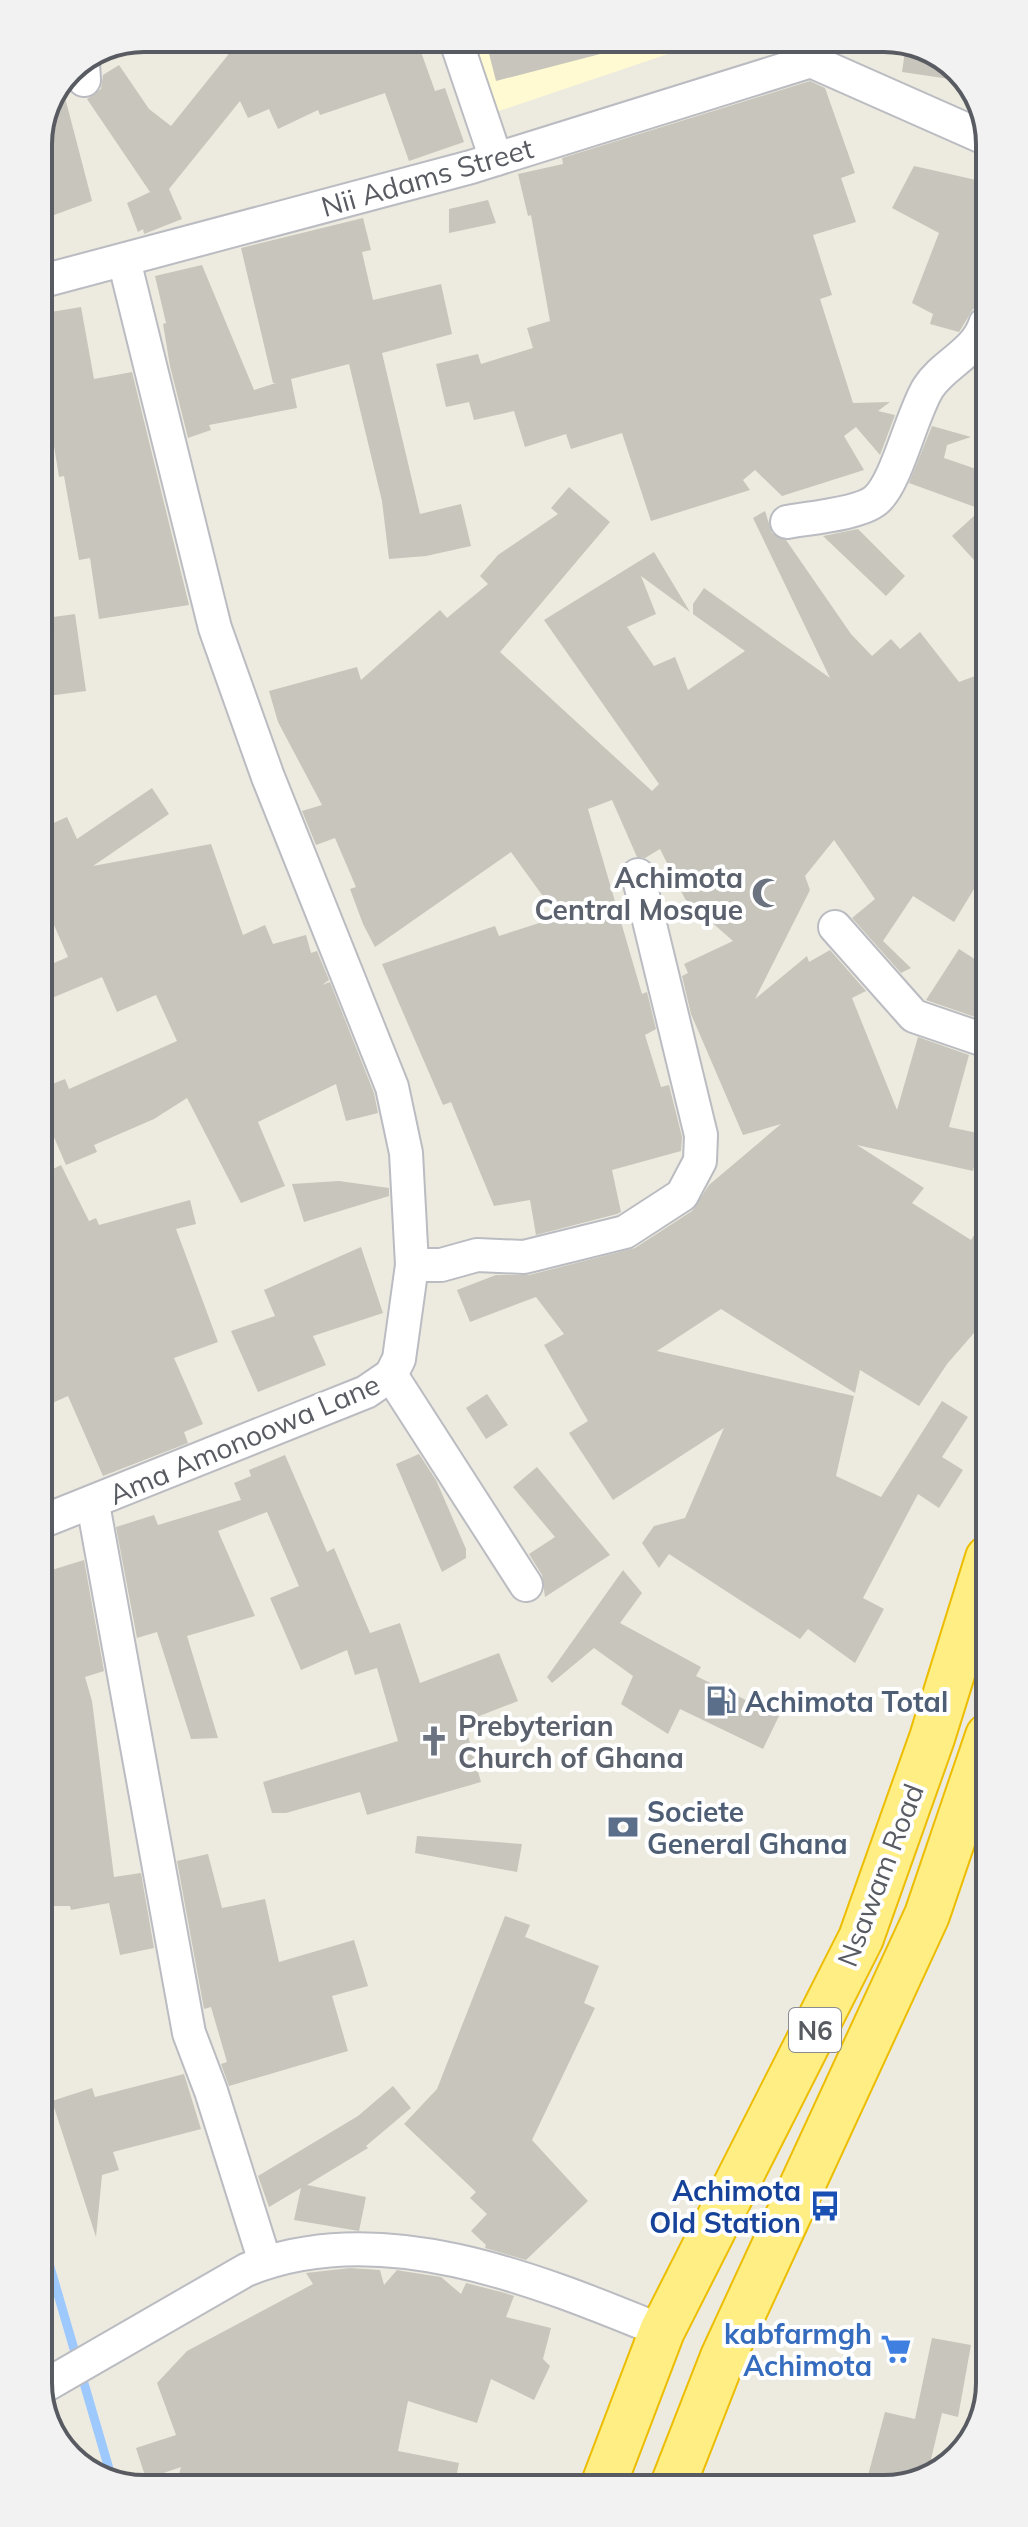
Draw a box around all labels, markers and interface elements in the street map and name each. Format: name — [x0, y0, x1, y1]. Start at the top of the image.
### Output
street label: Nii Adams Street — [317, 130, 537, 224]
place label: Achimota Central Mosque — [534, 860, 743, 927]
mosque icon: Achimota Central Mosque — [750, 876, 784, 910]
street label: Ama Amonoowa Lane — [103, 1366, 385, 1512]
fuel station icon: Achimota Total — [704, 1684, 738, 1718]
place label: Achimota Total — [745, 1684, 948, 1719]
place label: Prebyterian Church of Ghana — [458, 1708, 684, 1775]
church icon: Prebyterian Church of Ghana — [417, 1724, 451, 1758]
street label: Nsawam Road — [829, 1779, 931, 1971]
place label: Societe General Ghana — [647, 1794, 848, 1861]
bank icon: Societe General Ghana — [606, 1810, 640, 1844]
road number: N6 — [789, 2008, 841, 2052]
place label: Achimota Old Station — [649, 2173, 801, 2240]
bus stop icon: Achimota Old Station — [808, 2189, 842, 2223]
place label: kabfarmgh Achimota — [724, 2316, 872, 2383]
supermarket icon: kabfarmgh Achimota — [879, 2332, 913, 2366]

